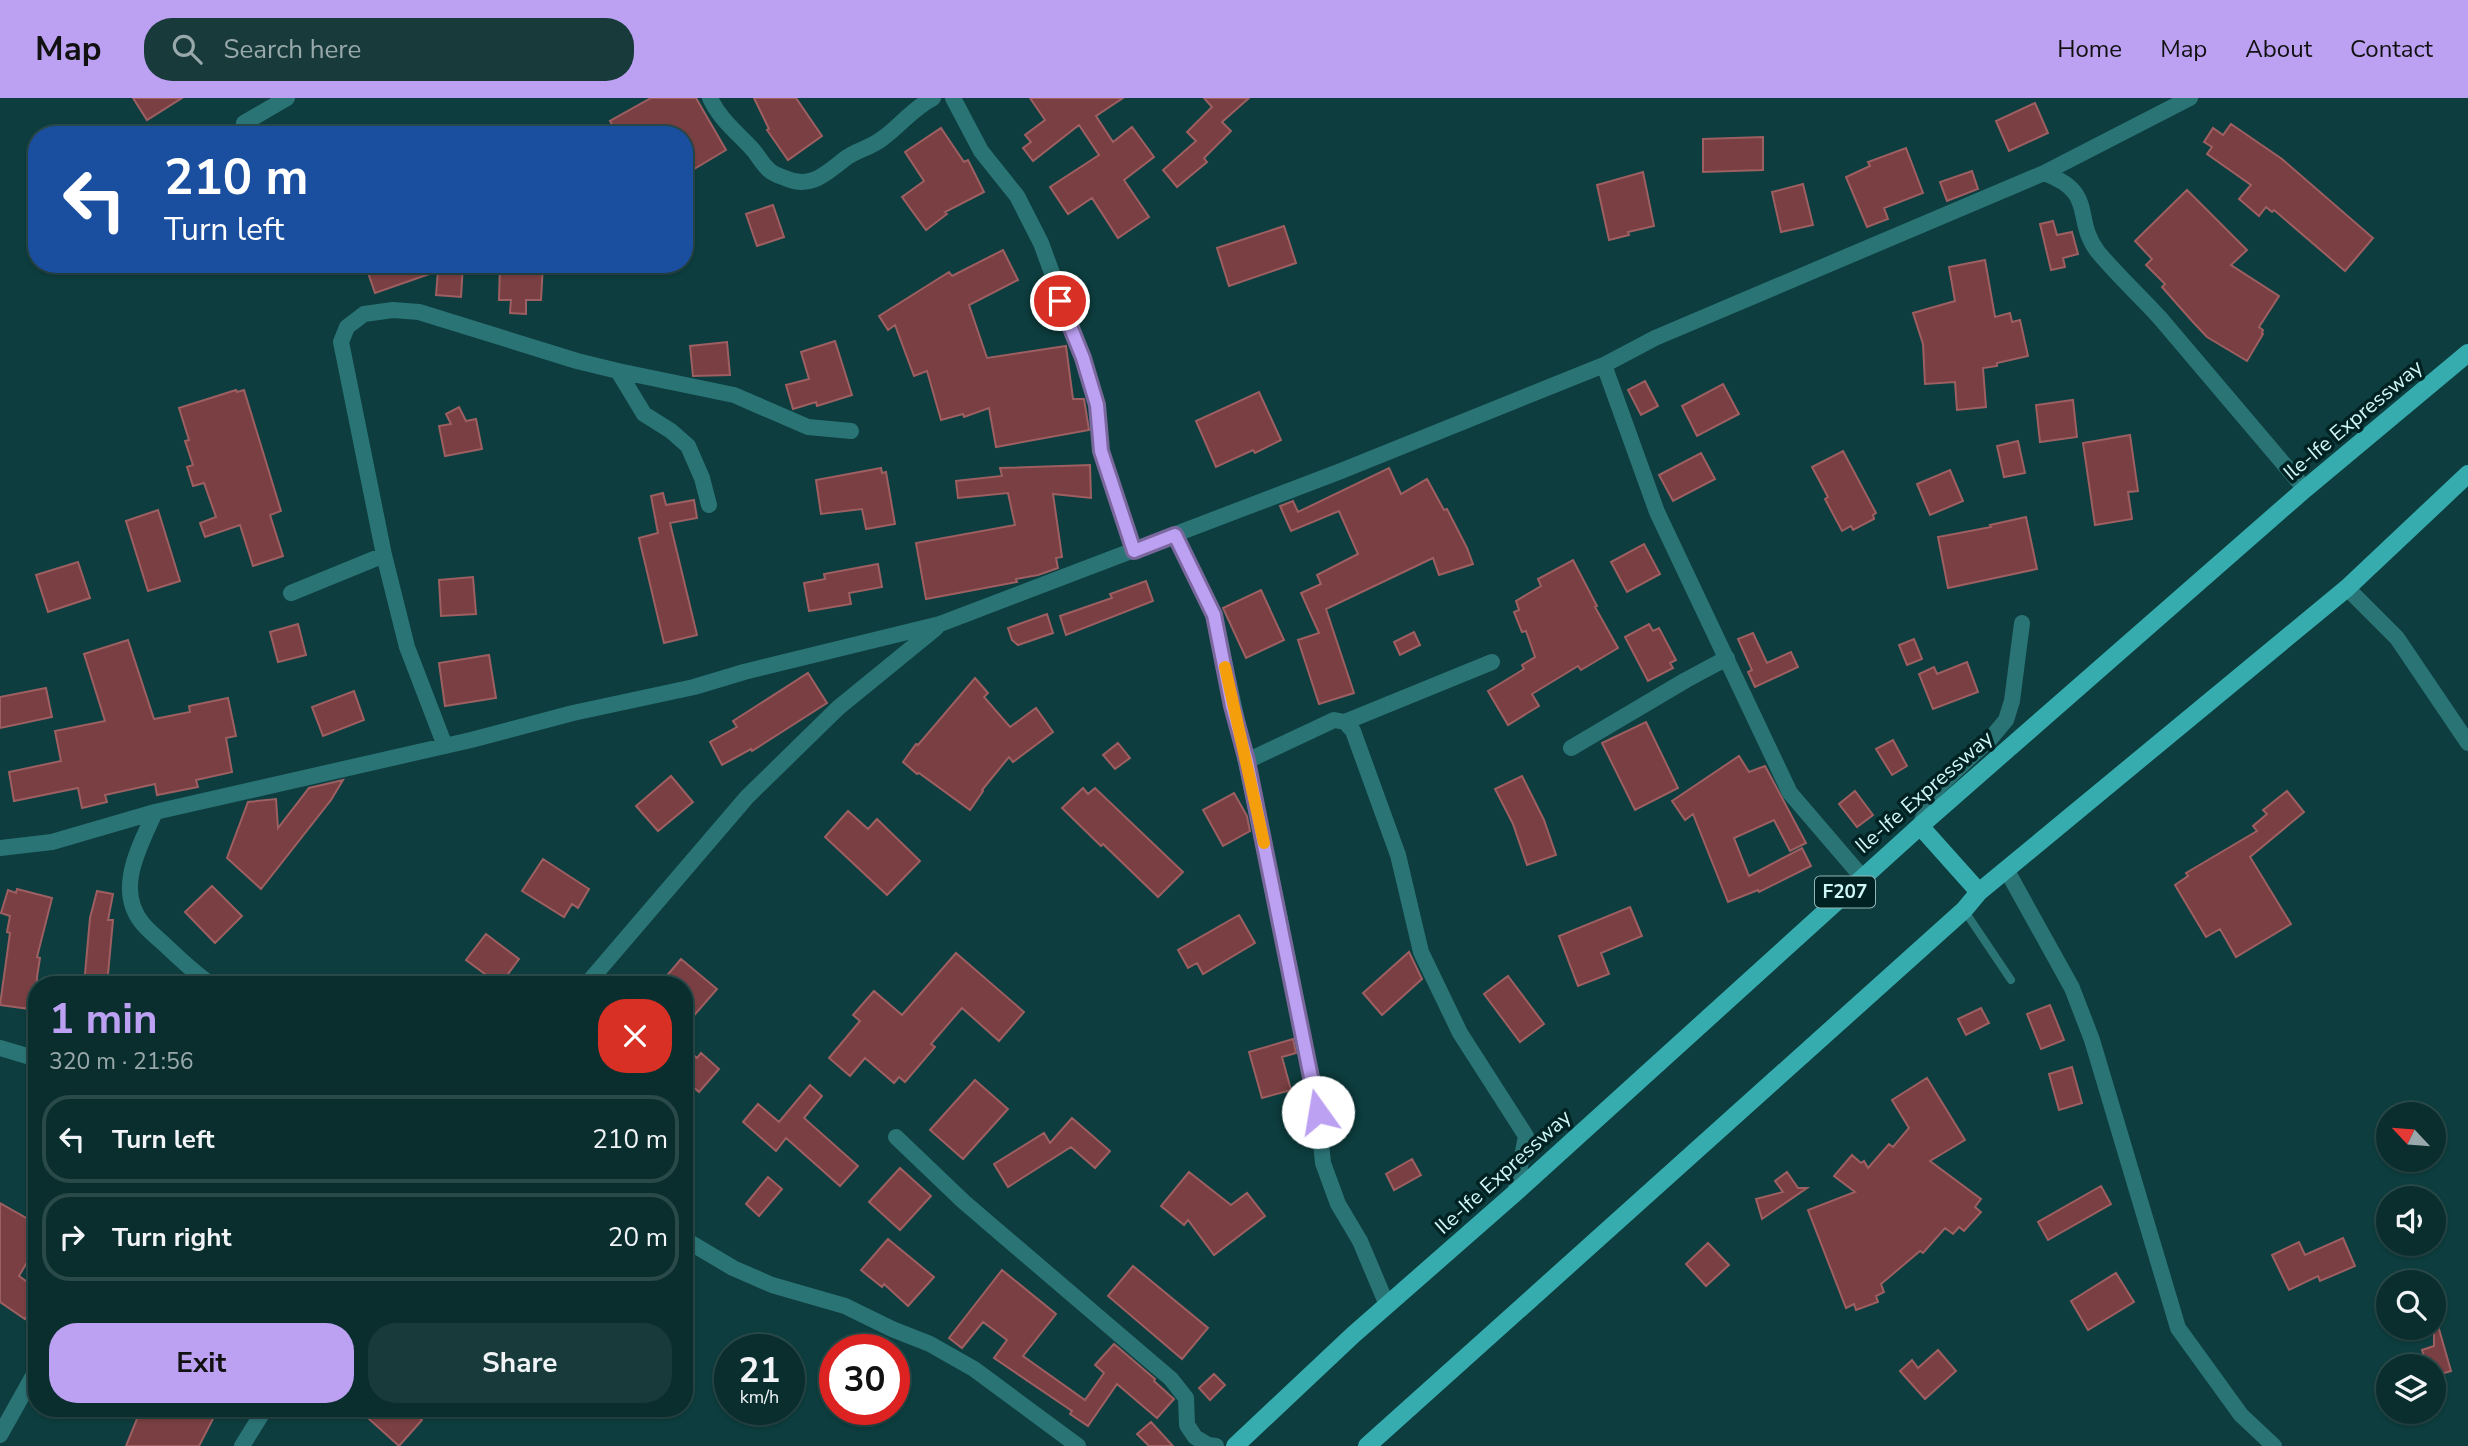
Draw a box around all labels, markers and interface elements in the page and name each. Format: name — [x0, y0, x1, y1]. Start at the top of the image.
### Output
search box — [144, 18, 634, 81]
text: Map — [35, 27, 102, 72]
icon: search — [168, 30, 206, 68]
text: Search here — [224, 32, 361, 67]
text: Home — [2057, 33, 2122, 65]
text: Map — [2160, 33, 2207, 65]
text: About — [2245, 33, 2312, 65]
text: Contact — [2350, 33, 2433, 65]
text: 210 m — [164, 144, 308, 211]
icon: left — [49, 154, 140, 245]
text: Turn left — [164, 208, 284, 251]
pin — [1030, 271, 1090, 331]
icon: arrive — [1041, 282, 1079, 320]
street label: Ile-Ife Expressway — [2277, 353, 2429, 487]
street label: Ile-Ife Expressway — [1849, 724, 1999, 860]
road number: F207 — [1815, 876, 1875, 908]
text: 1 min — [49, 991, 158, 1048]
button: close — [598, 999, 672, 1073]
text: 320 m · 21:56 — [49, 1046, 194, 1077]
position arrow — [1281, 1075, 1355, 1149]
north arrow — [2376, 1102, 2446, 1172]
map controls — [2376, 1102, 2446, 1424]
street label: Ile-Ife Expressway — [1429, 1103, 1577, 1241]
icon: left — [53, 1120, 91, 1158]
text: Turn left — [112, 1122, 215, 1157]
text: 210 m — [592, 1122, 668, 1157]
button: sound — [2376, 1186, 2446, 1256]
icon: right — [53, 1218, 91, 1256]
text: Turn right — [112, 1220, 231, 1255]
text: 20 m — [608, 1220, 668, 1255]
button: search — [2376, 1270, 2446, 1340]
button: Exit — [49, 1323, 354, 1403]
button: Share — [368, 1323, 672, 1403]
speed limit sign: 30 — [819, 1334, 910, 1425]
text: 21 — [738, 1347, 781, 1394]
button: layers — [2376, 1354, 2446, 1424]
text: km/h — [740, 1385, 779, 1409]

